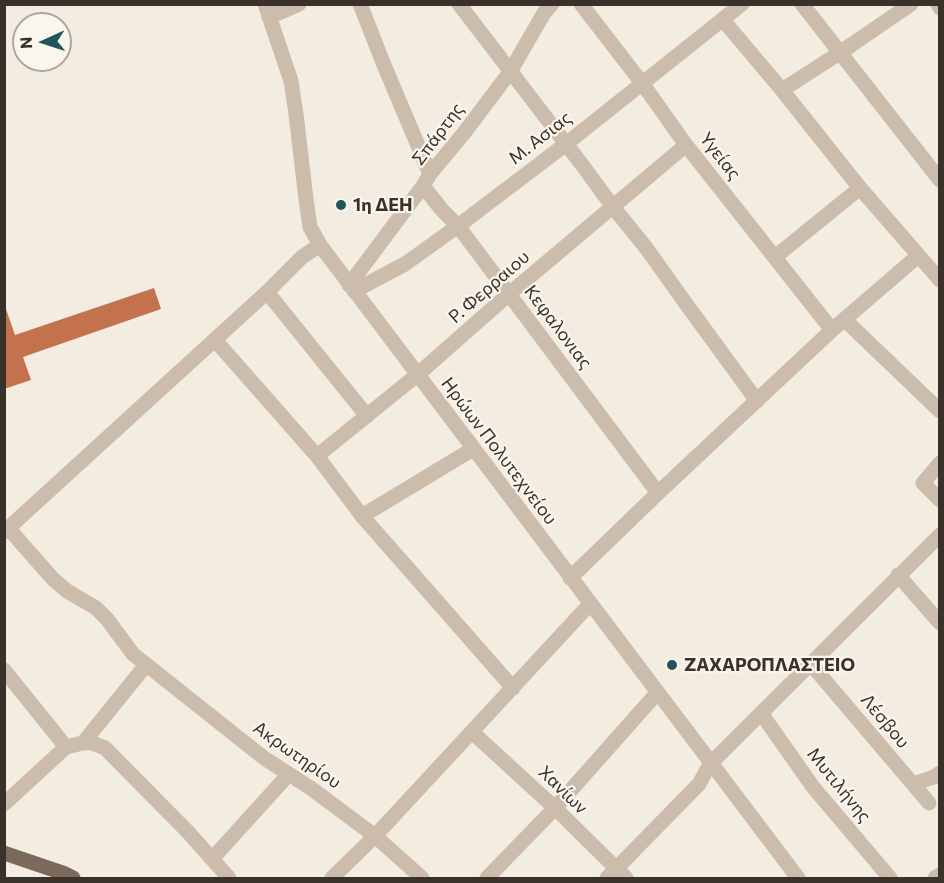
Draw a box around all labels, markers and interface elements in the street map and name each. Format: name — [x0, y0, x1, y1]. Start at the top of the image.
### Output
north arrow — [12, 12, 72, 72]
text: N — [16, 36, 35, 49]
street label: Σπάρτης — [408, 99, 468, 169]
street label: Μ. Ασιας — [504, 107, 576, 169]
street label: Υγείας — [695, 128, 745, 184]
place label: 1η ΔΕΗ — [353, 194, 413, 216]
marker: 1η ΔΕΗ — [334, 198, 348, 212]
street label: Ρ. Φερραιου — [444, 246, 534, 328]
street label: Κεφαλονιας — [520, 281, 596, 373]
street label: Ηρώων Πολυτεχνείου — [437, 373, 561, 529]
place label: ΖΑΧΑΡΟΠΛΑΣΤΕΙΟ — [684, 654, 855, 676]
marker: ΖΑΧΑΡΟΠΛΑΣΤΕΙΟ — [665, 658, 679, 672]
street label: Λέσβου — [856, 689, 914, 753]
street label: Ακρωτηρίου — [249, 717, 345, 793]
street label: Μυτιλήνης — [802, 743, 876, 827]
street label: Χανίων — [534, 761, 592, 819]

